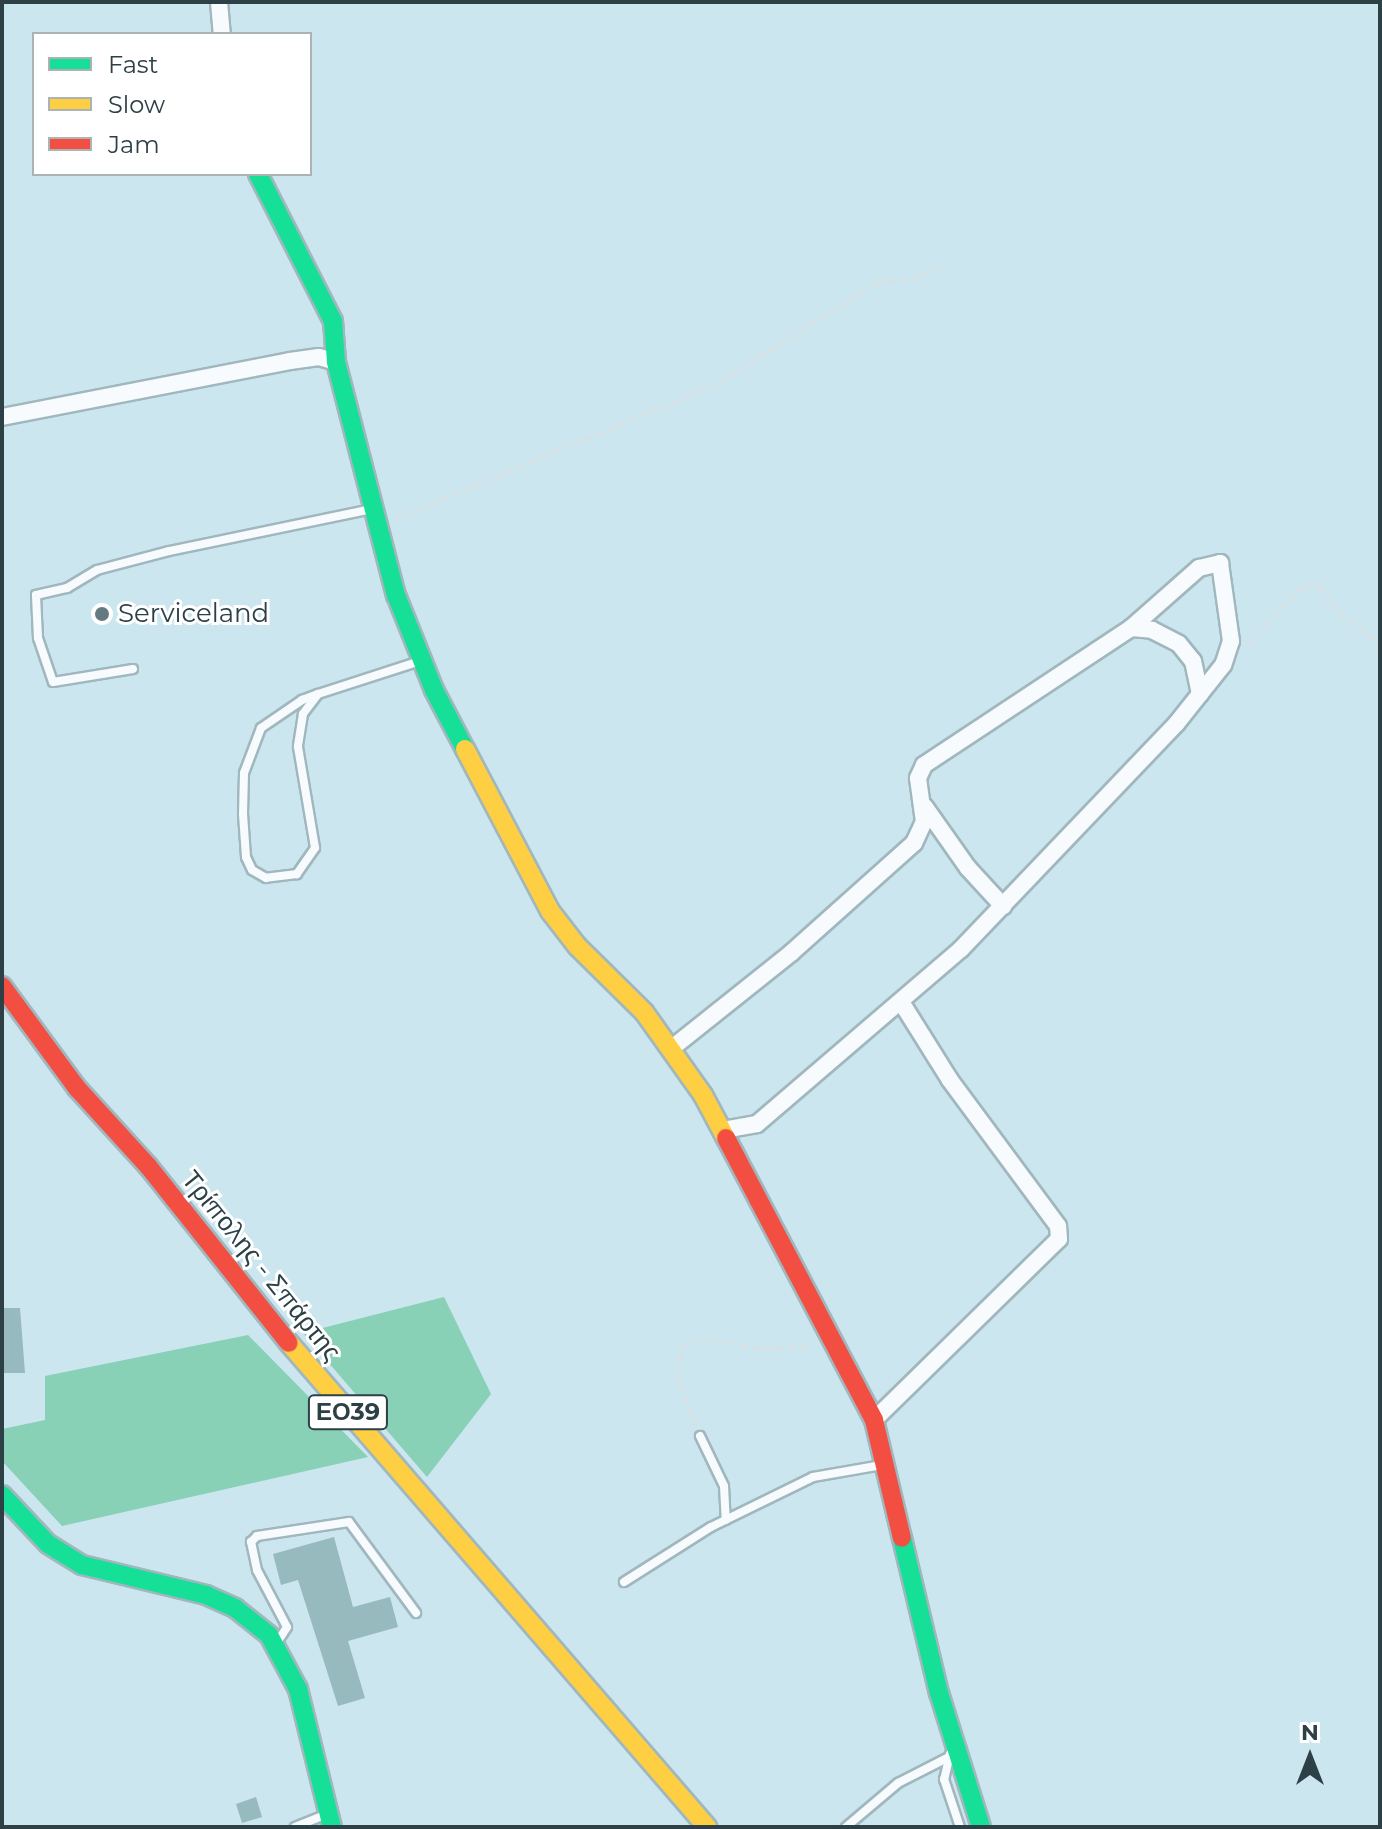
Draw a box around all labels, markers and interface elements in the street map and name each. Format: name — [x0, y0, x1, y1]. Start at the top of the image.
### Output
legend — [32, 32, 312, 176]
text: Fast — [108, 50, 158, 79]
text: Slow — [108, 90, 165, 119]
text: Jam — [108, 130, 160, 159]
place label: Serviceland — [118, 598, 269, 630]
marker: Serviceland — [93, 605, 111, 623]
street label: Τρίπολης - Σπάρτης — [175, 1165, 347, 1367]
road number: ΕΟ39 — [306, 1392, 390, 1432]
north arrow — [1270, 1717, 1350, 1797]
text: N — [1301, 1719, 1319, 1746]

